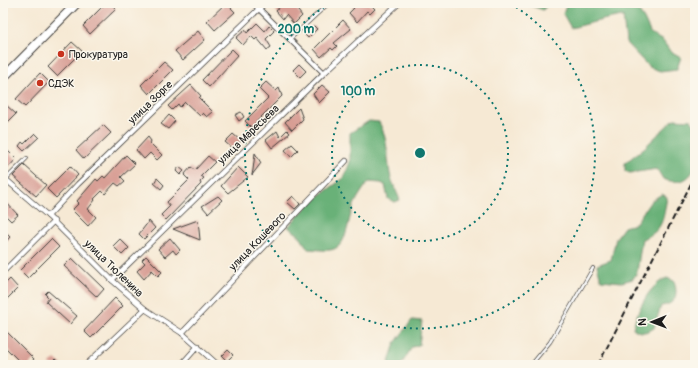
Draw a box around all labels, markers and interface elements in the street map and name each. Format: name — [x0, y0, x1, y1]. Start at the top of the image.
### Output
text: 200 m — [278, 22, 315, 37]
place label: Прокуратура — [69, 48, 128, 61]
marker: Прокуратура — [56, 49, 66, 59]
place label: СДЭК — [48, 77, 74, 90]
marker: СДЭК — [35, 78, 45, 88]
street label: улица Зорге — [125, 78, 176, 127]
text: 100 m — [341, 84, 376, 99]
street label: улица Маресьева — [214, 102, 282, 168]
centre of rings — [413, 146, 427, 160]
street label: улица Кошевого — [226, 209, 289, 274]
street label: улица Тюленина — [81, 236, 146, 300]
north arrow — [632, 302, 672, 342]
text: N — [636, 318, 649, 326]

